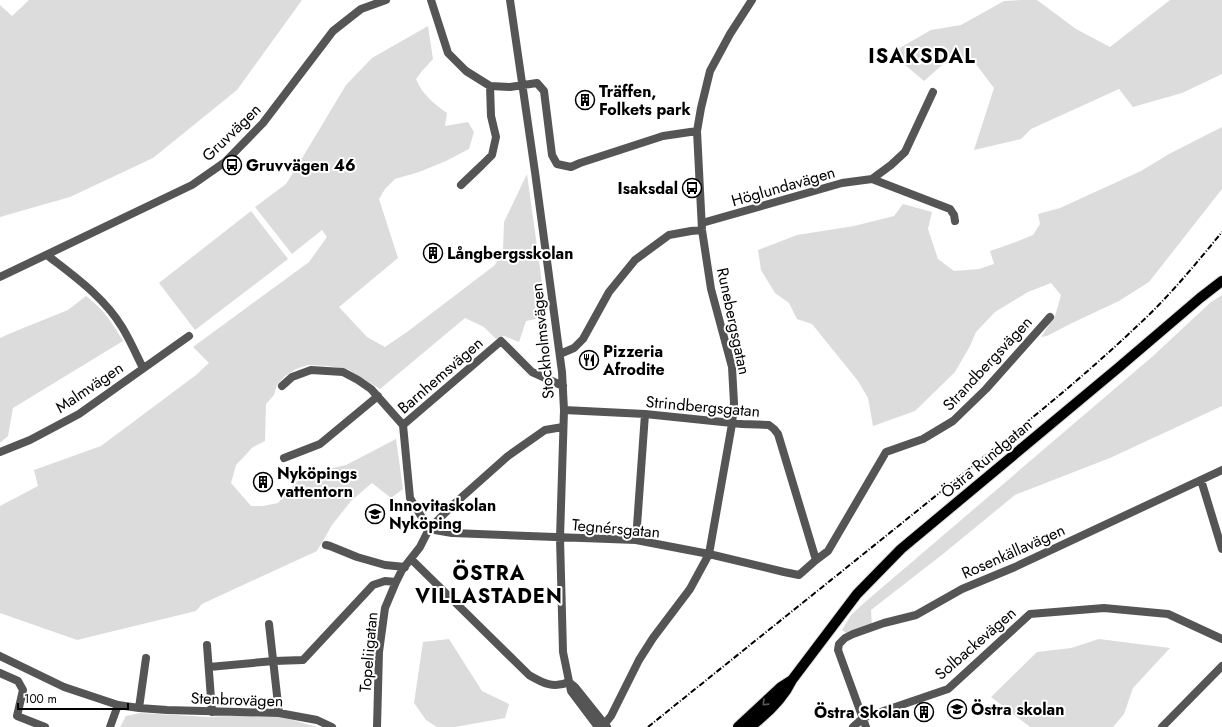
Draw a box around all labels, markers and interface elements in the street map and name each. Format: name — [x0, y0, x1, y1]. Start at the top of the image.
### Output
district label: ISAKSDAL — [868, 42, 976, 71]
place label: Träffen, Folkets park — [599, 80, 692, 121]
building icon: Träffen, Folkets park — [574, 89, 596, 111]
street label: Gruvvägen — [197, 98, 266, 166]
bus stop icon: Gruvvägen 46 — [221, 154, 243, 176]
place label: Gruvvägen 46 — [246, 154, 356, 177]
street label: Höglundavägen — [729, 161, 838, 212]
place label: Isaksdal — [618, 177, 678, 200]
bus stop icon: Isaksdal — [681, 177, 703, 199]
building icon: Långbergsskolan — [422, 242, 444, 264]
place label: Långbergsskolan — [447, 242, 573, 265]
street label: Runebergsgatan — [711, 265, 756, 377]
street label: Stockholmsvägen — [525, 282, 560, 400]
street label: Strandbergsvägen — [937, 311, 1037, 416]
street label: Barnhemsvägen — [393, 332, 488, 419]
place label: Pizzeria Afrodite — [602, 340, 665, 381]
restaurant icon: Pizzeria Afrodite — [578, 349, 600, 371]
street label: Malmvägen — [51, 356, 128, 419]
street label: Strindbergsgatan — [645, 390, 761, 423]
street label: Östra Rundgatan — [936, 413, 1037, 503]
place label: Nyköpings vattentorn — [276, 462, 357, 503]
building icon: Nyköpings vattentorn — [252, 471, 274, 493]
place label: Innovitaskolan Nyköping — [389, 494, 496, 535]
school or university icon: Innovitaskolan Nyköping — [364, 503, 386, 525]
street label: Tegnérsgatan — [571, 513, 661, 544]
street label: Rosenkällavägen — [958, 518, 1069, 585]
district label: ÖSTRA VILLASTADEN — [414, 559, 563, 611]
street label: Solbackevägen — [930, 602, 1021, 685]
street label: Topeliigatan — [354, 611, 383, 693]
scale bar — [18, 685, 128, 711]
street label: Stenbrovägen — [190, 686, 284, 713]
text: 100 m — [24, 690, 57, 708]
one-way arrow — [762, 698, 770, 706]
school or university icon: Östra skolan — [946, 698, 968, 720]
place label: Östra skolan — [971, 698, 1064, 721]
place label: Östra Skolan — [814, 701, 910, 724]
building icon: Östra Skolan — [913, 701, 935, 723]

